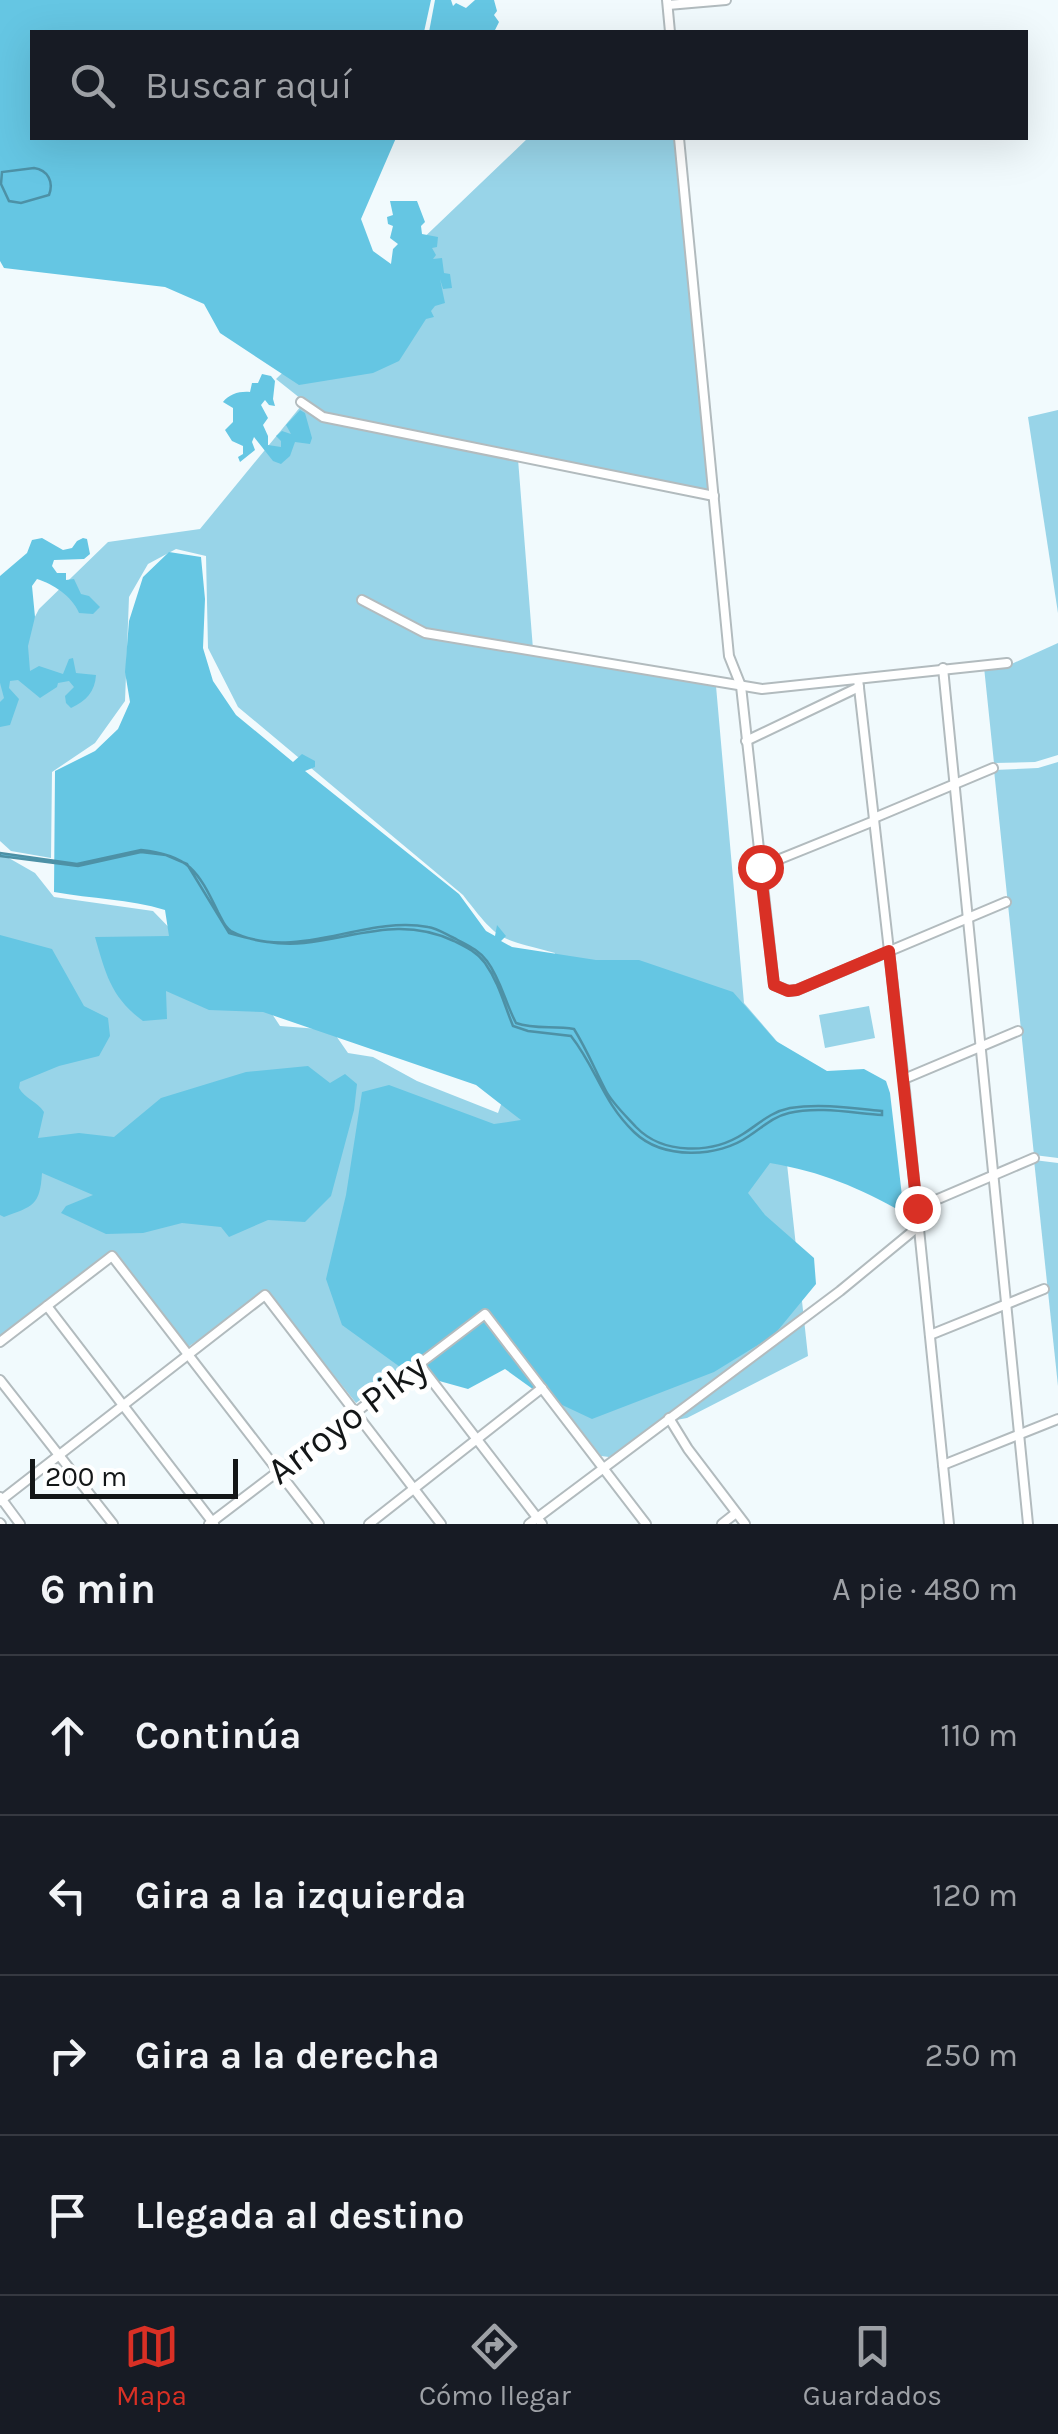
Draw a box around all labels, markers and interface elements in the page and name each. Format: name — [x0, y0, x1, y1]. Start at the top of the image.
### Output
search box — [30, 30, 1028, 140]
icon: search — [65, 58, 120, 113]
text: Buscar aquí — [145, 63, 352, 108]
route start — [738, 845, 784, 891]
route end — [895, 1186, 941, 1232]
street label: Arroyo Piky — [258, 1344, 436, 1494]
scale bar — [30, 1454, 238, 1498]
text: 200 m — [45, 1460, 127, 1493]
text: 6 min — [40, 1564, 156, 1614]
text: A pie · 480 m — [832, 1571, 1018, 1608]
icon: ahead — [40, 1708, 95, 1763]
text: Continúa — [135, 1713, 301, 1758]
text: 110 m — [940, 1717, 1018, 1754]
icon: left — [40, 1868, 95, 1923]
text: Gira a la izquierda — [135, 1873, 467, 1918]
text: 120 m — [932, 1877, 1018, 1914]
icon: right — [40, 2028, 95, 2083]
text: Gira a la derecha — [135, 2033, 440, 2078]
text: 250 m — [925, 2037, 1018, 2074]
icon: arrive — [40, 2188, 95, 2243]
text: Llegada al destino — [135, 2193, 465, 2238]
tab: Mapa — [116, 2319, 187, 2412]
tab: Cómo llegar — [419, 2319, 571, 2412]
tab: Guardados — [803, 2319, 942, 2412]

